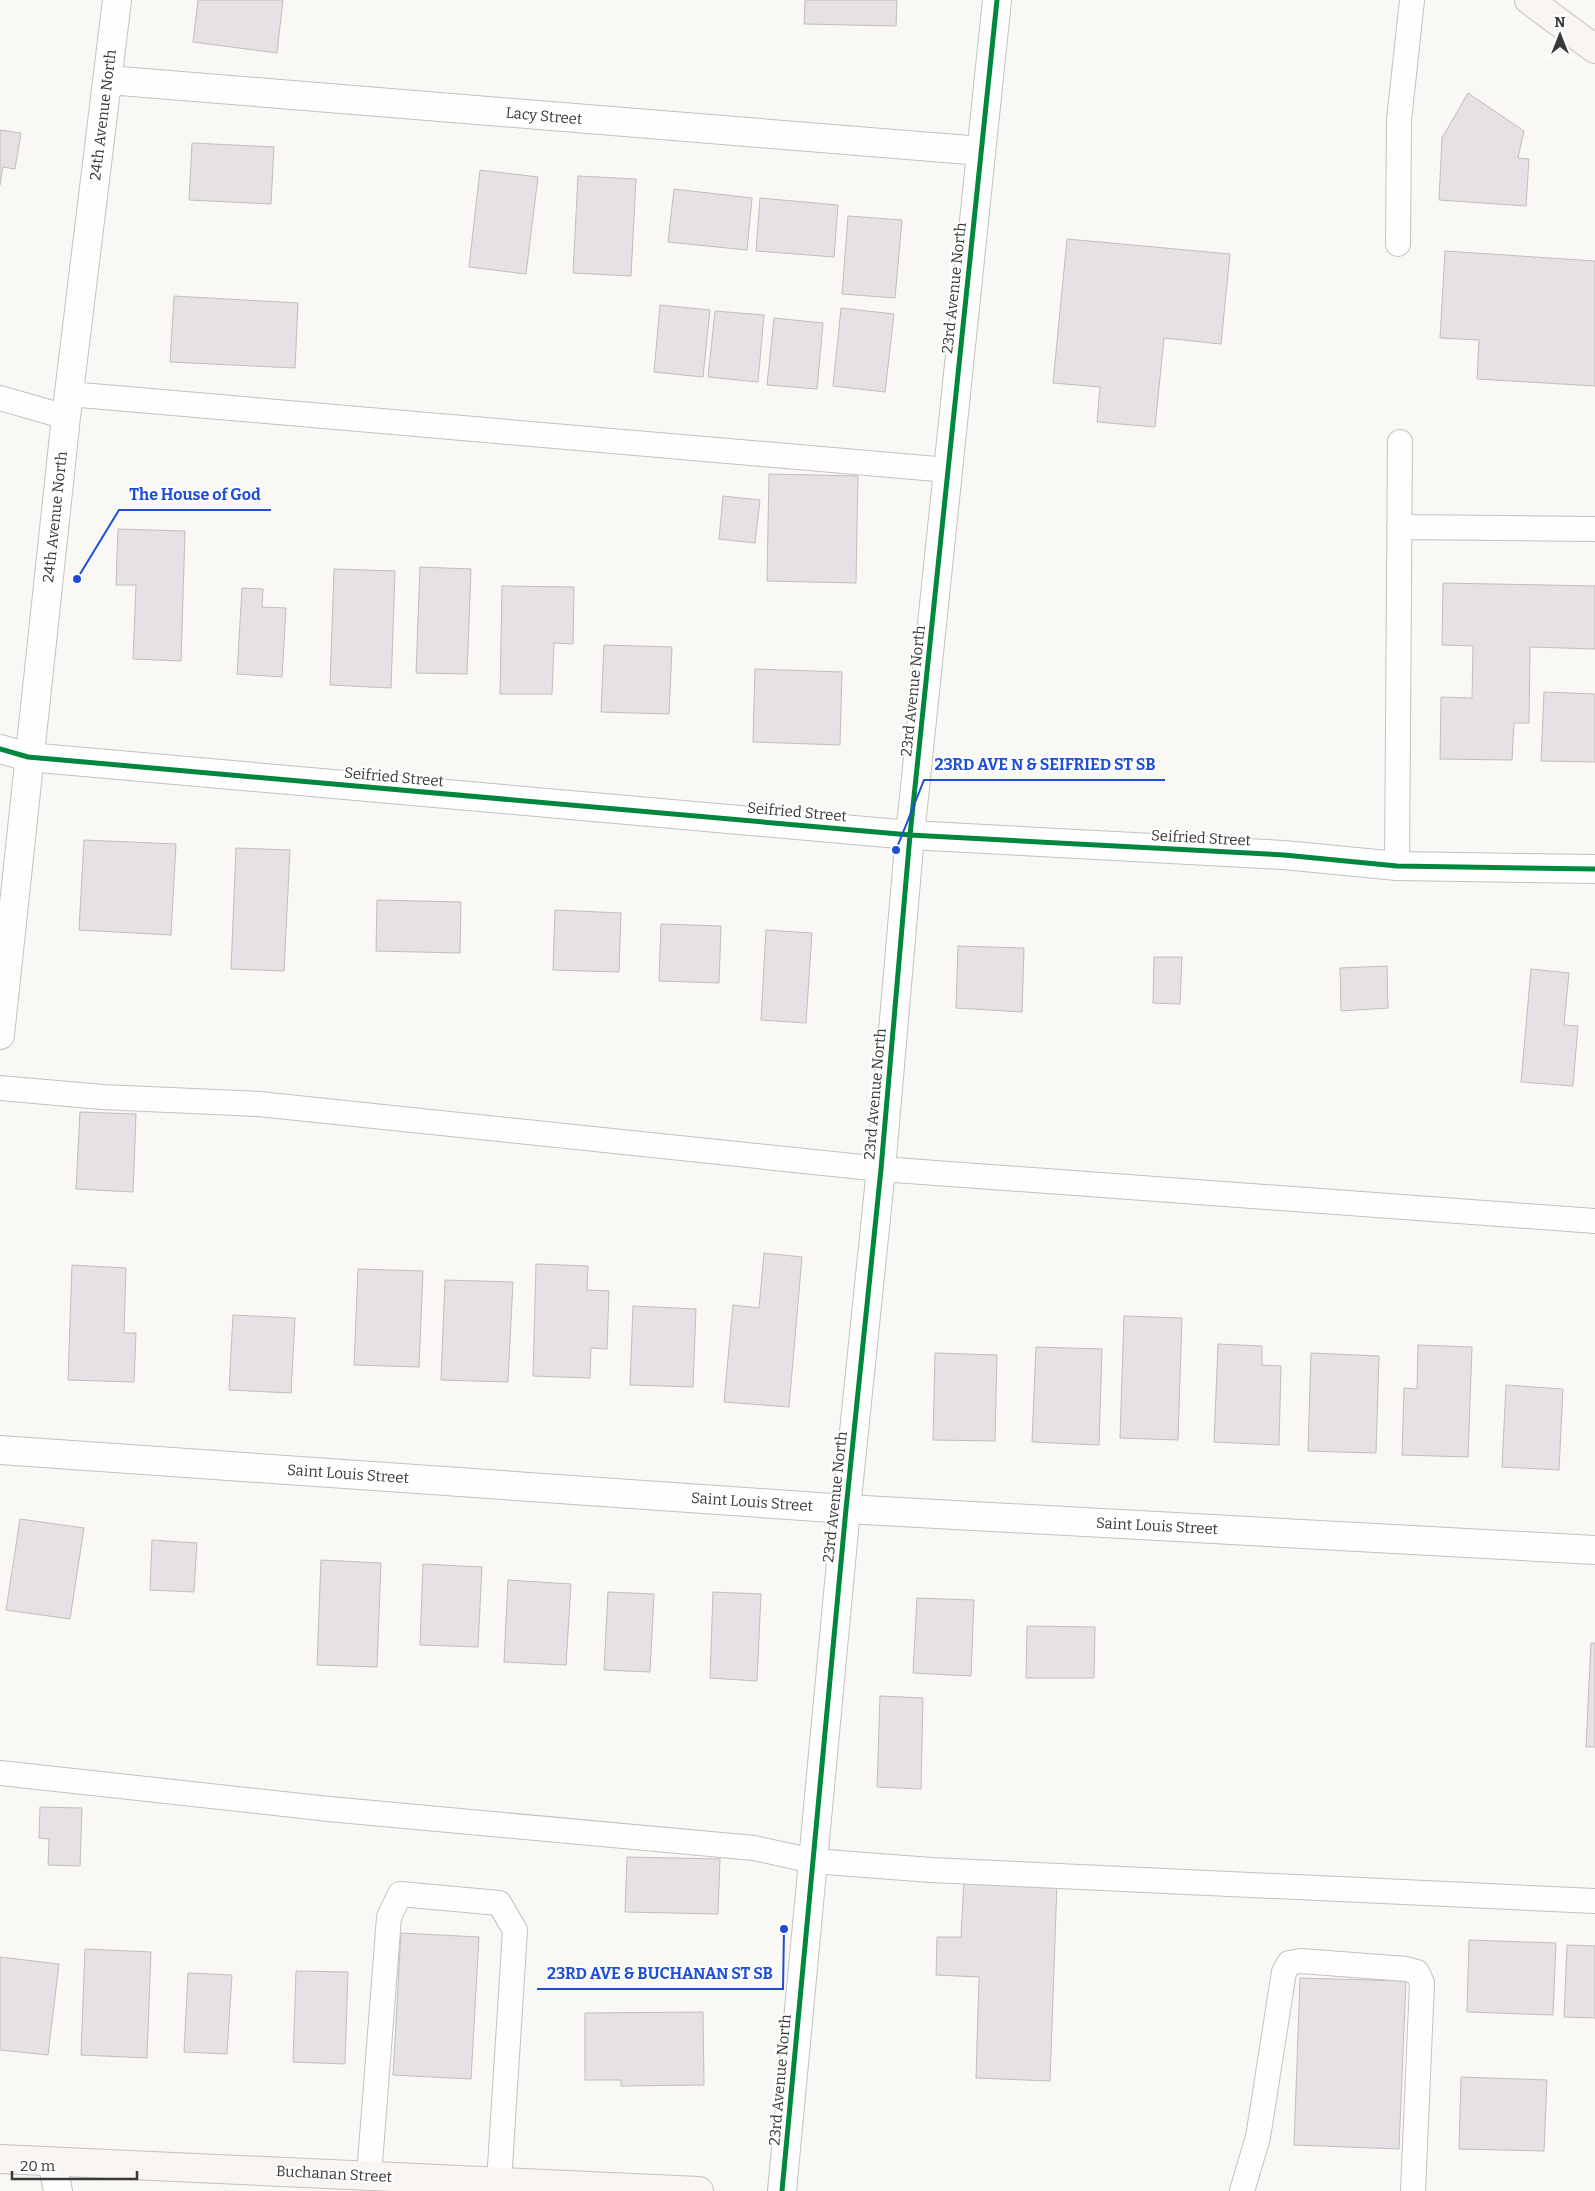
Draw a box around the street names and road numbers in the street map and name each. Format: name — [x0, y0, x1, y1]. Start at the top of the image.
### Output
street label: 24th Avenue North — [86, 48, 120, 181]
street label: Lacy Street — [505, 104, 584, 128]
street label: 23rd Avenue North — [938, 221, 970, 354]
street label: 24th Avenue North — [39, 450, 71, 583]
street label: 23rd Avenue North — [897, 624, 929, 757]
street label: Seifried Street — [343, 764, 445, 790]
street label: Seifried Street — [746, 799, 848, 825]
street label: Seifried Street — [1150, 826, 1252, 850]
street label: 23rd Avenue North — [860, 1027, 890, 1160]
street label: 23rd Avenue North — [819, 1430, 851, 1563]
street label: Saint Louis Street — [286, 1461, 410, 1487]
street label: Saint Louis Street — [690, 1489, 814, 1515]
street label: Saint Louis Street — [1095, 1514, 1219, 1538]
street label: 23rd Avenue North — [765, 2013, 795, 2146]
street label: Buchanan Street — [275, 2162, 393, 2186]

